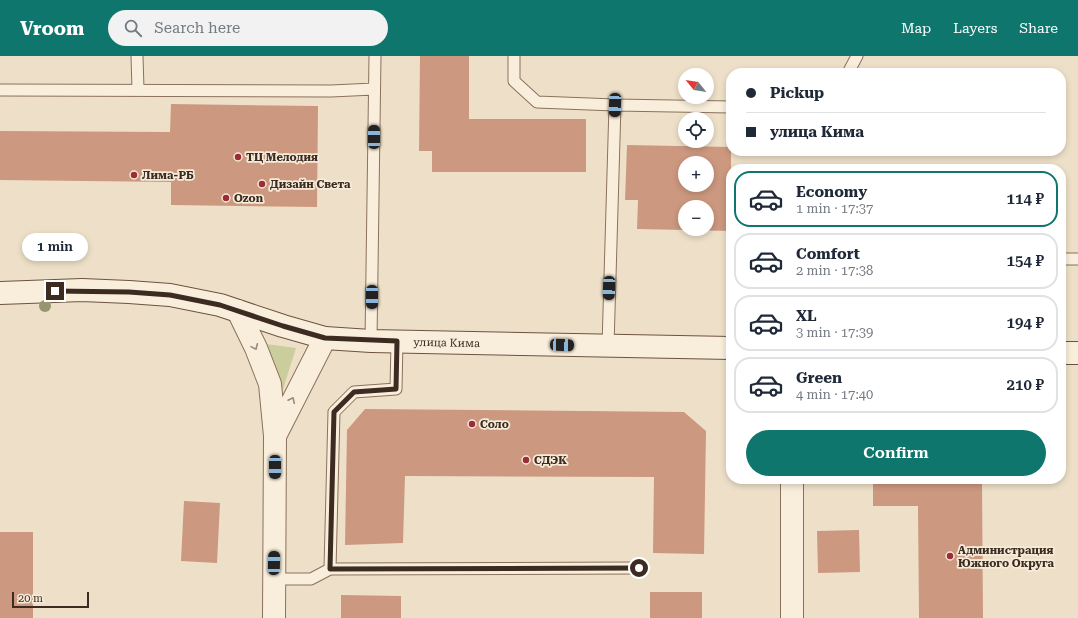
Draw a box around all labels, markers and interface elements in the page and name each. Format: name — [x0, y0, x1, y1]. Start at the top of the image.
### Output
search box — [108, 10, 388, 46]
text: Vroom — [20, 17, 84, 40]
icon: search — [122, 17, 144, 39]
text: Search here — [154, 19, 240, 37]
text: Map — [901, 20, 931, 36]
text: Layers — [953, 20, 997, 36]
text: Share — [1019, 20, 1058, 36]
north arrow — [678, 68, 714, 104]
map controls — [678, 68, 714, 236]
text: Pickup — [770, 84, 824, 102]
car — [609, 93, 621, 117]
button: locate — [678, 112, 714, 148]
text: улица Кима — [770, 123, 864, 141]
car — [368, 125, 380, 149]
place label: ТЦ Мелодия — [246, 151, 318, 164]
marker: ТЦ Мелодия — [233, 152, 243, 162]
button: + — [678, 156, 714, 192]
place label: Лима-РБ — [142, 169, 194, 182]
marker: Лима-РБ — [129, 170, 139, 180]
place label: Дизайн Света — [270, 178, 351, 191]
marker: Дизайн Света — [257, 179, 267, 189]
icon: car — [748, 181, 784, 217]
text: Economy — [796, 183, 867, 201]
text: 114 ₽ — [1007, 190, 1044, 208]
place label: Ozon — [234, 192, 264, 205]
marker: Ozon — [221, 193, 231, 203]
button: − — [678, 200, 714, 236]
text: 1 min · 17:37 — [796, 201, 873, 216]
callout: 1 min — [22, 233, 88, 261]
text: 1 min — [37, 239, 73, 254]
icon: car — [748, 243, 784, 279]
text: Comfort — [796, 245, 860, 263]
text: 154 ₽ — [1007, 252, 1044, 270]
text: 2 min · 17:38 — [796, 263, 873, 278]
car — [603, 276, 615, 300]
route end — [46, 282, 64, 300]
car — [366, 285, 378, 309]
icon: car — [748, 305, 784, 341]
text: XL — [796, 307, 817, 325]
text: 194 ₽ — [1007, 314, 1044, 332]
text: 3 min · 17:39 — [796, 325, 873, 340]
street label: улица Кима — [413, 336, 480, 350]
car — [550, 339, 574, 351]
one-way arrow — [250, 342, 258, 350]
icon: car — [748, 367, 784, 403]
text: Green — [796, 369, 842, 387]
text: 210 ₽ — [1007, 376, 1044, 394]
text: 4 min · 17:40 — [796, 387, 873, 402]
one-way arrow — [288, 397, 295, 405]
place label: Соло — [480, 418, 509, 431]
marker: Соло — [467, 419, 477, 429]
button: Confirm — [746, 430, 1046, 476]
place label: СДЭК — [534, 454, 567, 467]
car — [269, 455, 281, 479]
marker: СДЭК — [521, 455, 531, 465]
place label: Администрация Южного Округа — [958, 544, 1054, 570]
car — [268, 551, 280, 575]
marker: Администрация Южного Округа — [945, 551, 955, 561]
route start — [630, 559, 648, 577]
scale bar — [12, 590, 89, 609]
text: 20 m — [18, 592, 43, 605]

